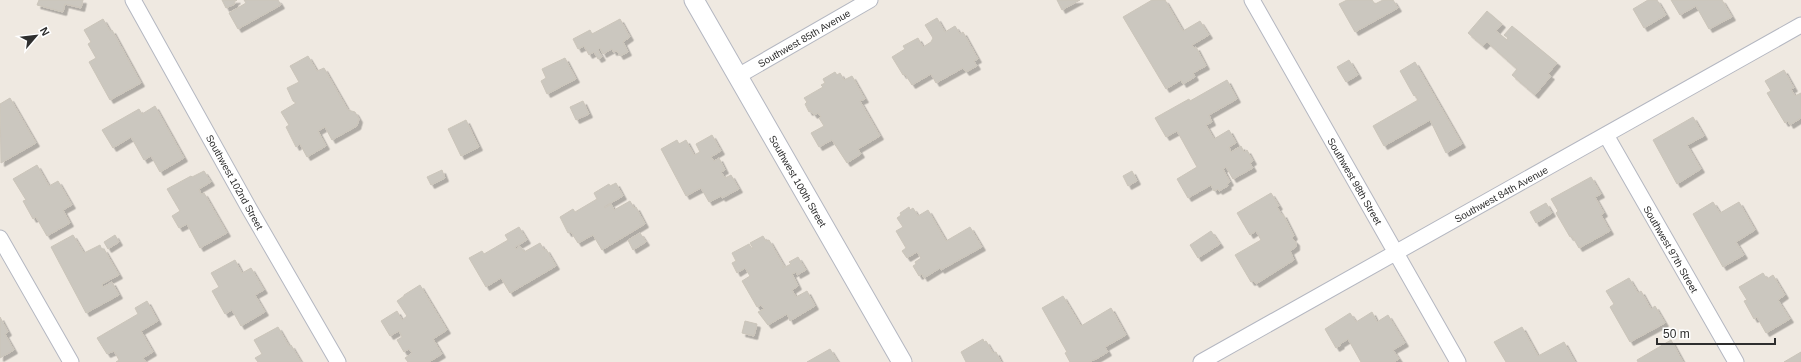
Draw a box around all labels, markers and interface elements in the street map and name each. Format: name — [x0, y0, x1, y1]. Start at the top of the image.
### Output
street label: Southwest 85th Avenue — [756, 7, 853, 69]
north arrow — [16, 16, 56, 56]
text: N — [38, 25, 52, 38]
street label: Southwest 102nd Street — [204, 133, 265, 232]
street label: Southwest 100th Street — [767, 133, 828, 229]
street label: Southwest 98th Street — [1325, 136, 1384, 227]
street label: Southwest 84th Avenue — [1453, 164, 1550, 225]
street label: Southwest 97th Street — [1641, 204, 1700, 295]
scale bar — [1657, 320, 1775, 346]
text: 50 m — [1663, 327, 1690, 341]

